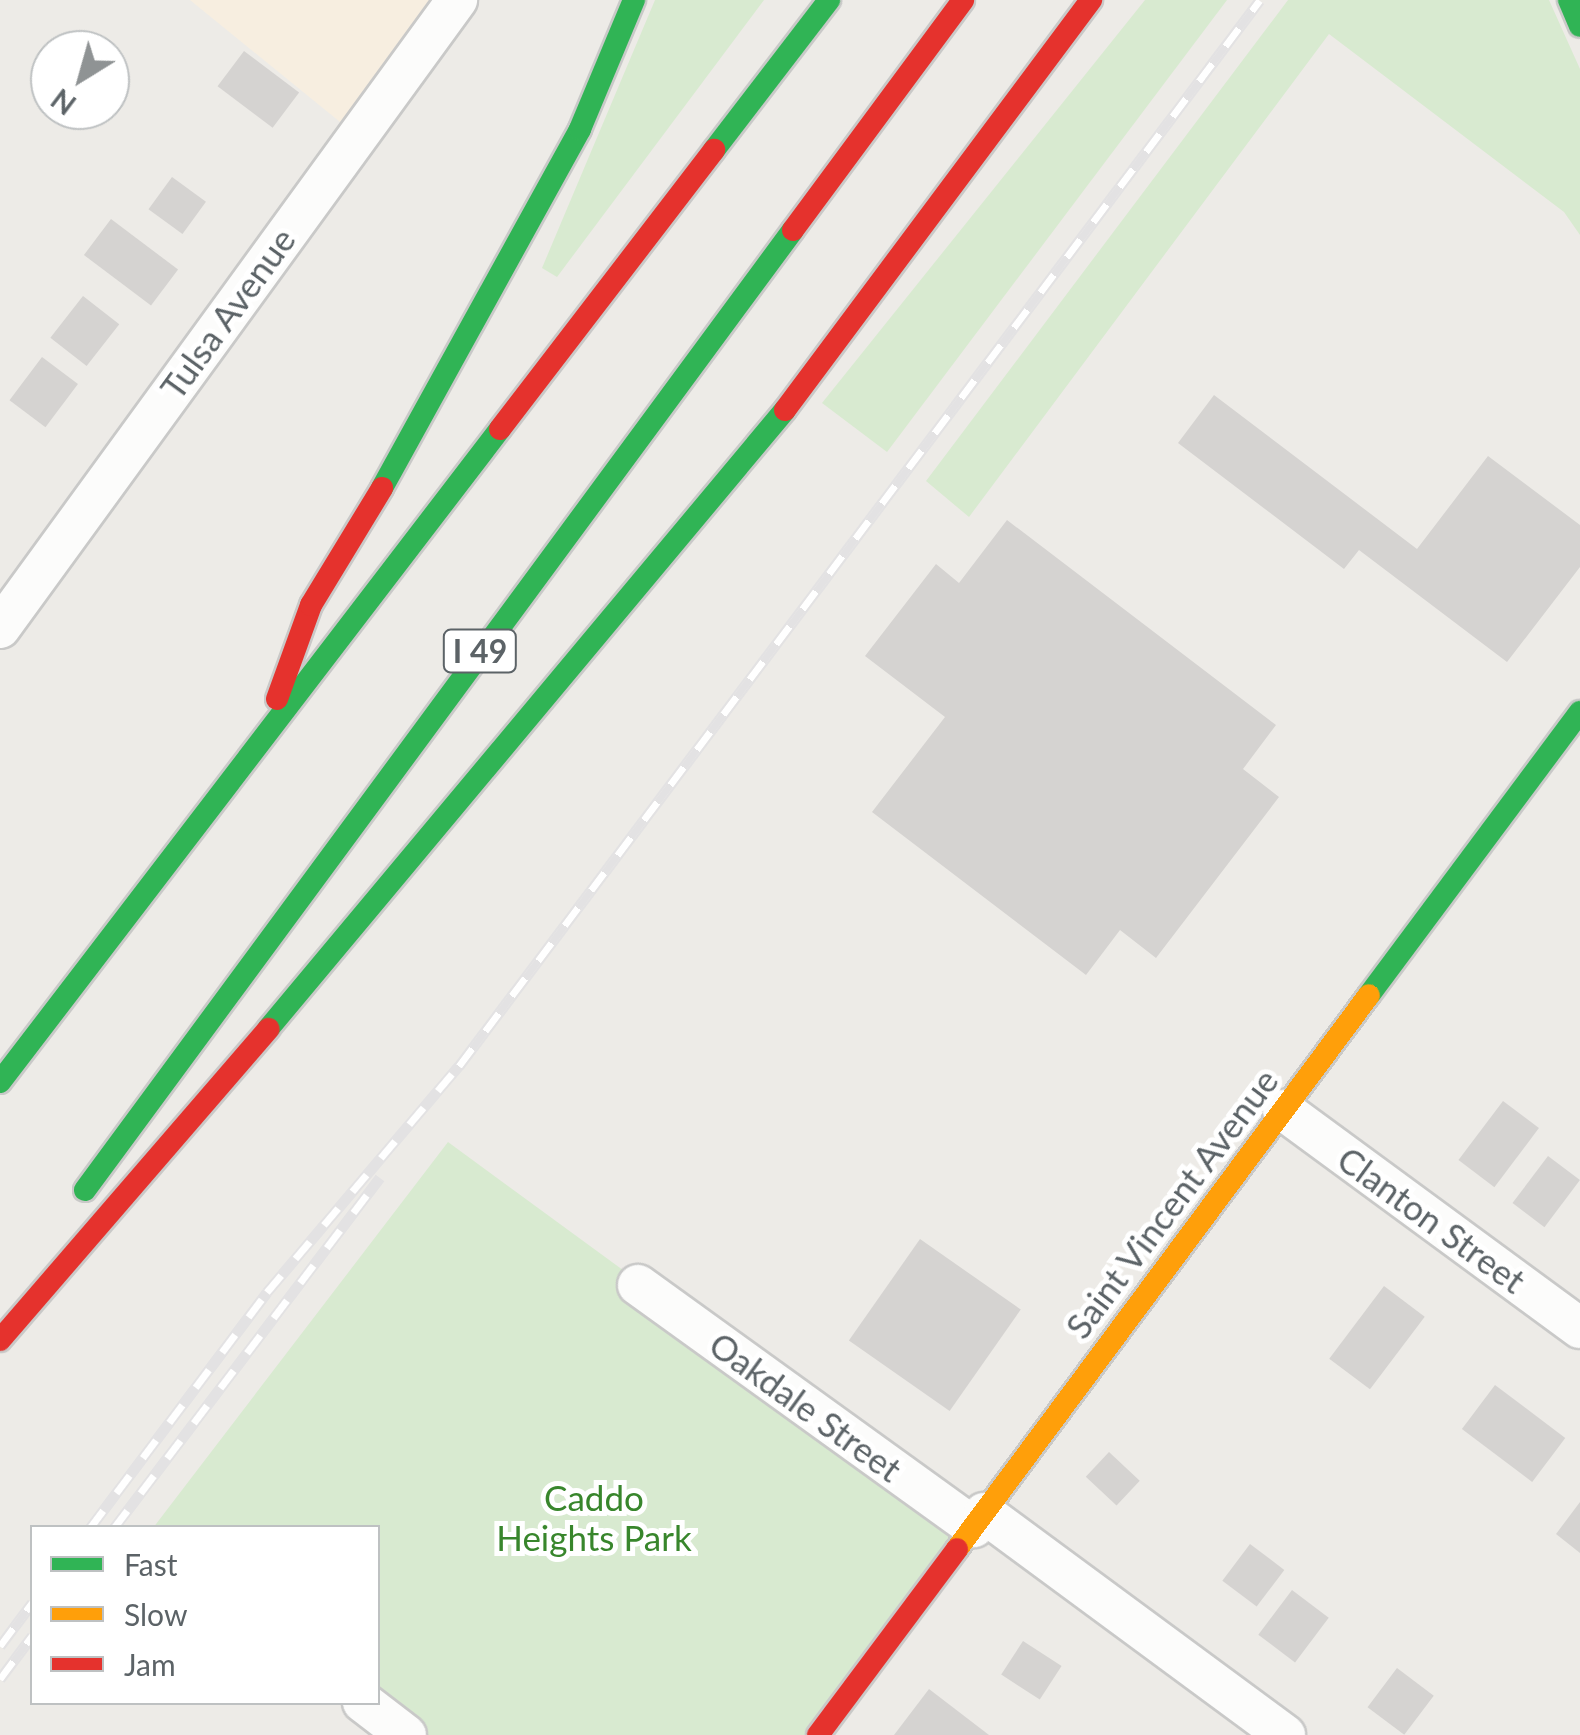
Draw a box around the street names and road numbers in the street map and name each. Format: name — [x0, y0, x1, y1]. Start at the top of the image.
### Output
street label: Tulsa Avenue — [151, 219, 303, 407]
road number: I 49 — [442, 624, 518, 678]
street label: Saint Vincent Avenue — [1055, 1059, 1287, 1347]
street label: Clanton Street — [1330, 1137, 1534, 1301]
street label: Oakdale Street — [702, 1322, 910, 1490]

